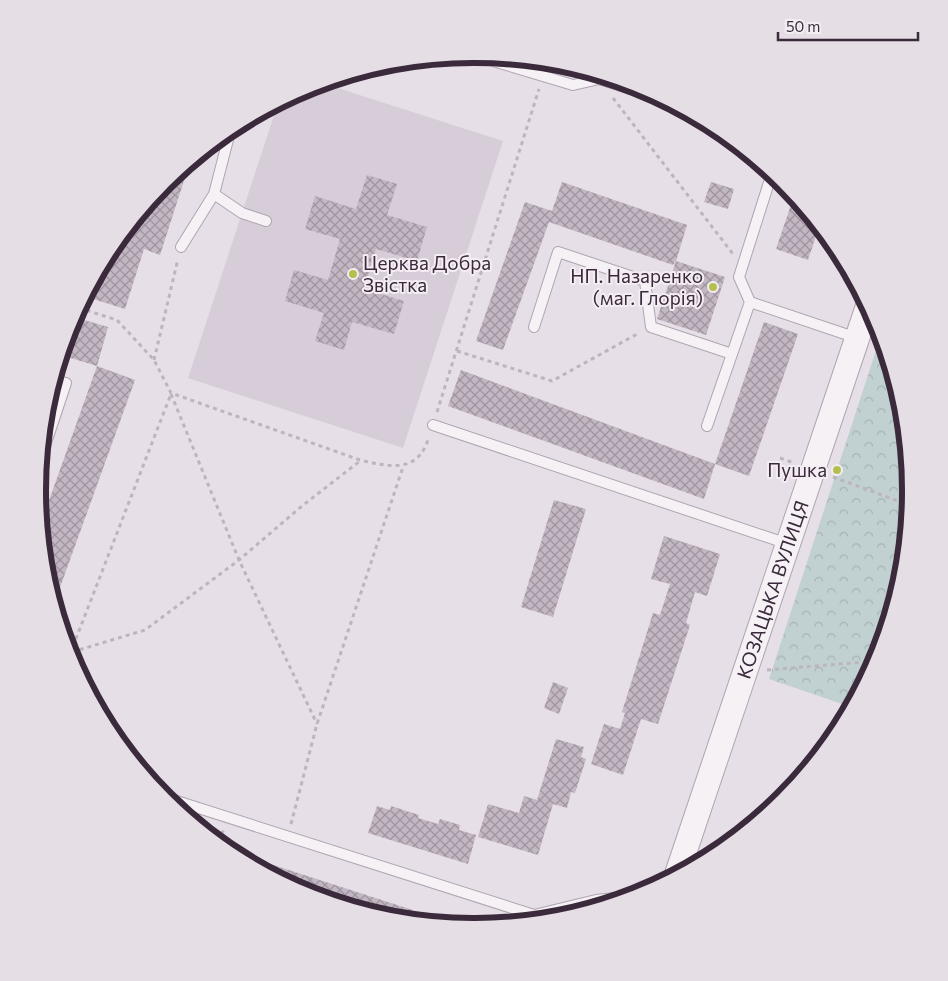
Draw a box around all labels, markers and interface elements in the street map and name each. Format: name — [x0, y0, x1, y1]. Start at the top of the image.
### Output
scale bar — [778, 10, 918, 42]
text: 50 m — [786, 17, 820, 35]
place label: Церква Добра Звістка — [363, 251, 491, 296]
place label: НП. Назаренко (маг. Глорія) — [570, 264, 703, 309]
marker: Церква Добра Звістка — [347, 268, 359, 280]
marker: НП. Назаренко (маг. Глорія) — [707, 281, 719, 293]
place label: Пушка — [767, 458, 827, 481]
marker: Пушка — [831, 464, 843, 476]
street label: КОЗАЦЬКА ВУЛИЦЯ — [732, 497, 813, 682]

